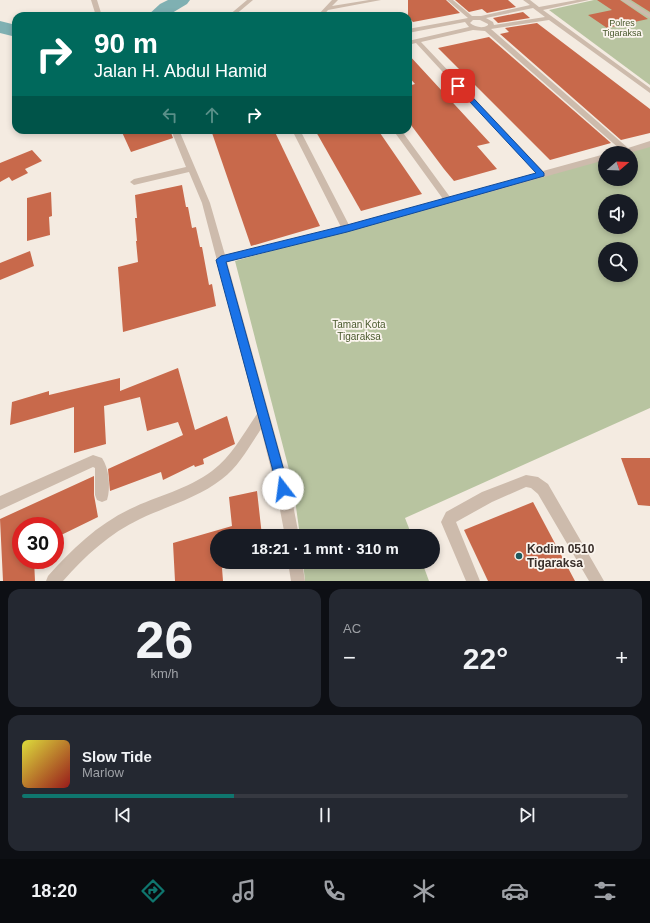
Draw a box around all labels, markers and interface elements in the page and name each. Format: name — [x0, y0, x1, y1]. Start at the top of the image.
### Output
park label: Polres Tigaraksa — [602, 18, 642, 38]
icon: right — [28, 28, 80, 80]
text: 90 m — [94, 28, 158, 59]
text: Jalan H. Abdul Hamid — [94, 61, 267, 81]
pin — [441, 69, 475, 103]
icon: arrive — [447, 75, 469, 97]
icon: left — [159, 104, 181, 126]
icon: ahead — [201, 104, 223, 126]
icon: right — [243, 104, 265, 126]
north arrow — [598, 146, 638, 186]
map controls — [598, 146, 638, 282]
button: sound — [598, 194, 638, 234]
button: search — [598, 242, 638, 282]
park label: Taman Kota Tigaraksa — [332, 319, 386, 342]
position arrow — [262, 468, 304, 510]
speed limit sign: 30 — [12, 517, 64, 569]
text: 18:21 · 1 mnt · 310 m — [251, 540, 399, 557]
place label: Kodim 0510 Tigaraksa — [527, 542, 595, 570]
marker: Kodim 0510 Tigaraksa — [514, 551, 524, 561]
text: 26 — [136, 611, 193, 669]
text: AC — [343, 621, 361, 636]
text: 22° — [463, 642, 508, 675]
text: − — [343, 645, 356, 670]
text: + — [615, 645, 628, 670]
text: km/h — [150, 666, 179, 681]
text: Slow Tide — [82, 748, 152, 765]
text: Marlow — [82, 765, 124, 780]
icon: previous — [112, 804, 134, 826]
icon: pause — [314, 804, 336, 826]
icon: next — [516, 804, 538, 826]
icon: directions — [139, 877, 167, 905]
icon: music — [230, 877, 258, 905]
icon: phone — [320, 877, 348, 905]
icon: climate — [410, 877, 438, 905]
icon: car — [501, 877, 529, 905]
icon: filters — [591, 877, 619, 905]
text: 18:20 — [31, 881, 77, 901]

